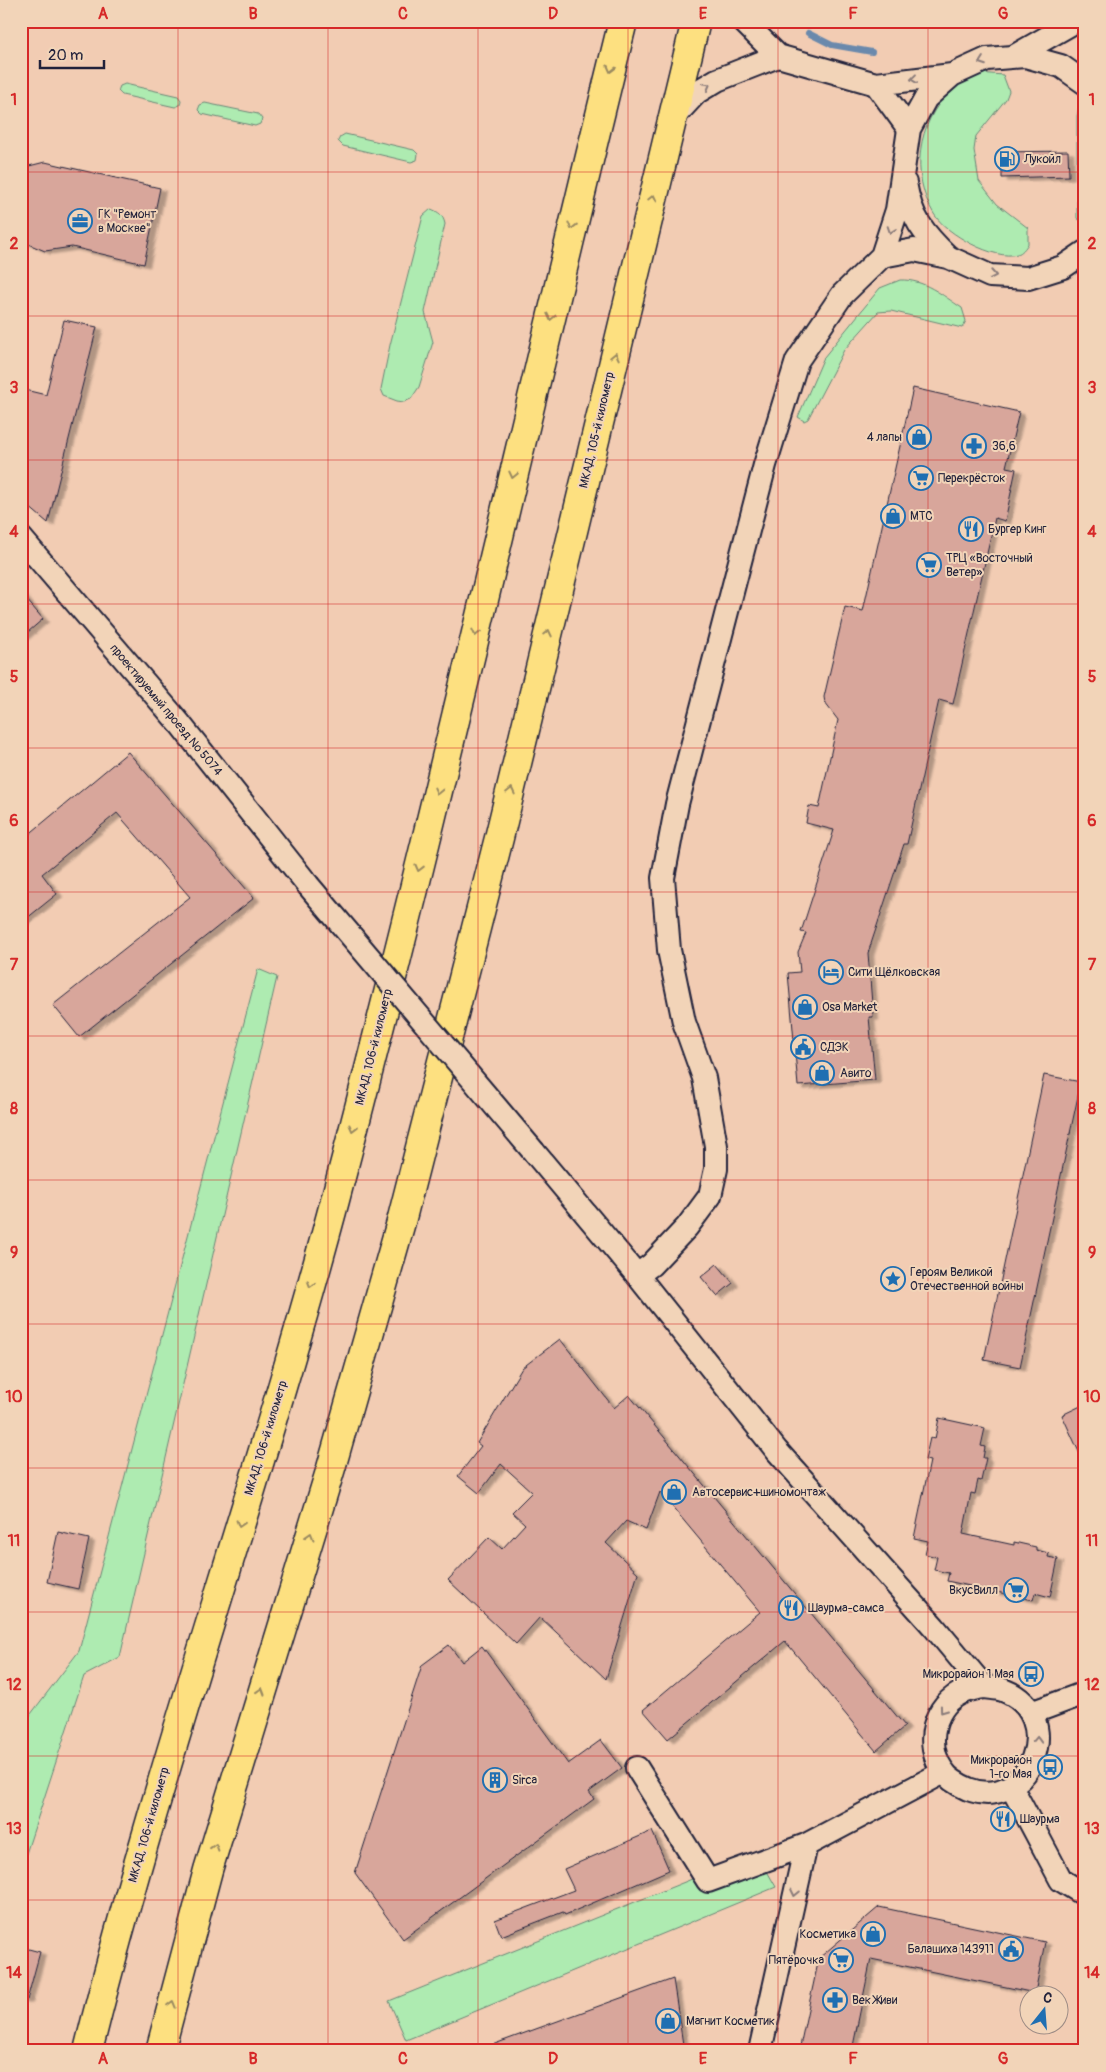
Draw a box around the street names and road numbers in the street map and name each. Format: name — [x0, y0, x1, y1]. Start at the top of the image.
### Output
street label: МКАД, 105-й километр — [576, 370, 618, 490]
street label: проектируемый проезд № 5074 — [106, 641, 226, 779]
street label: МКАД, 106-й километр — [352, 987, 396, 1107]
street label: МКАД, 106-й километр — [241, 1378, 291, 1497]
street label: МКАД, 106-й километр — [125, 1765, 173, 1884]

